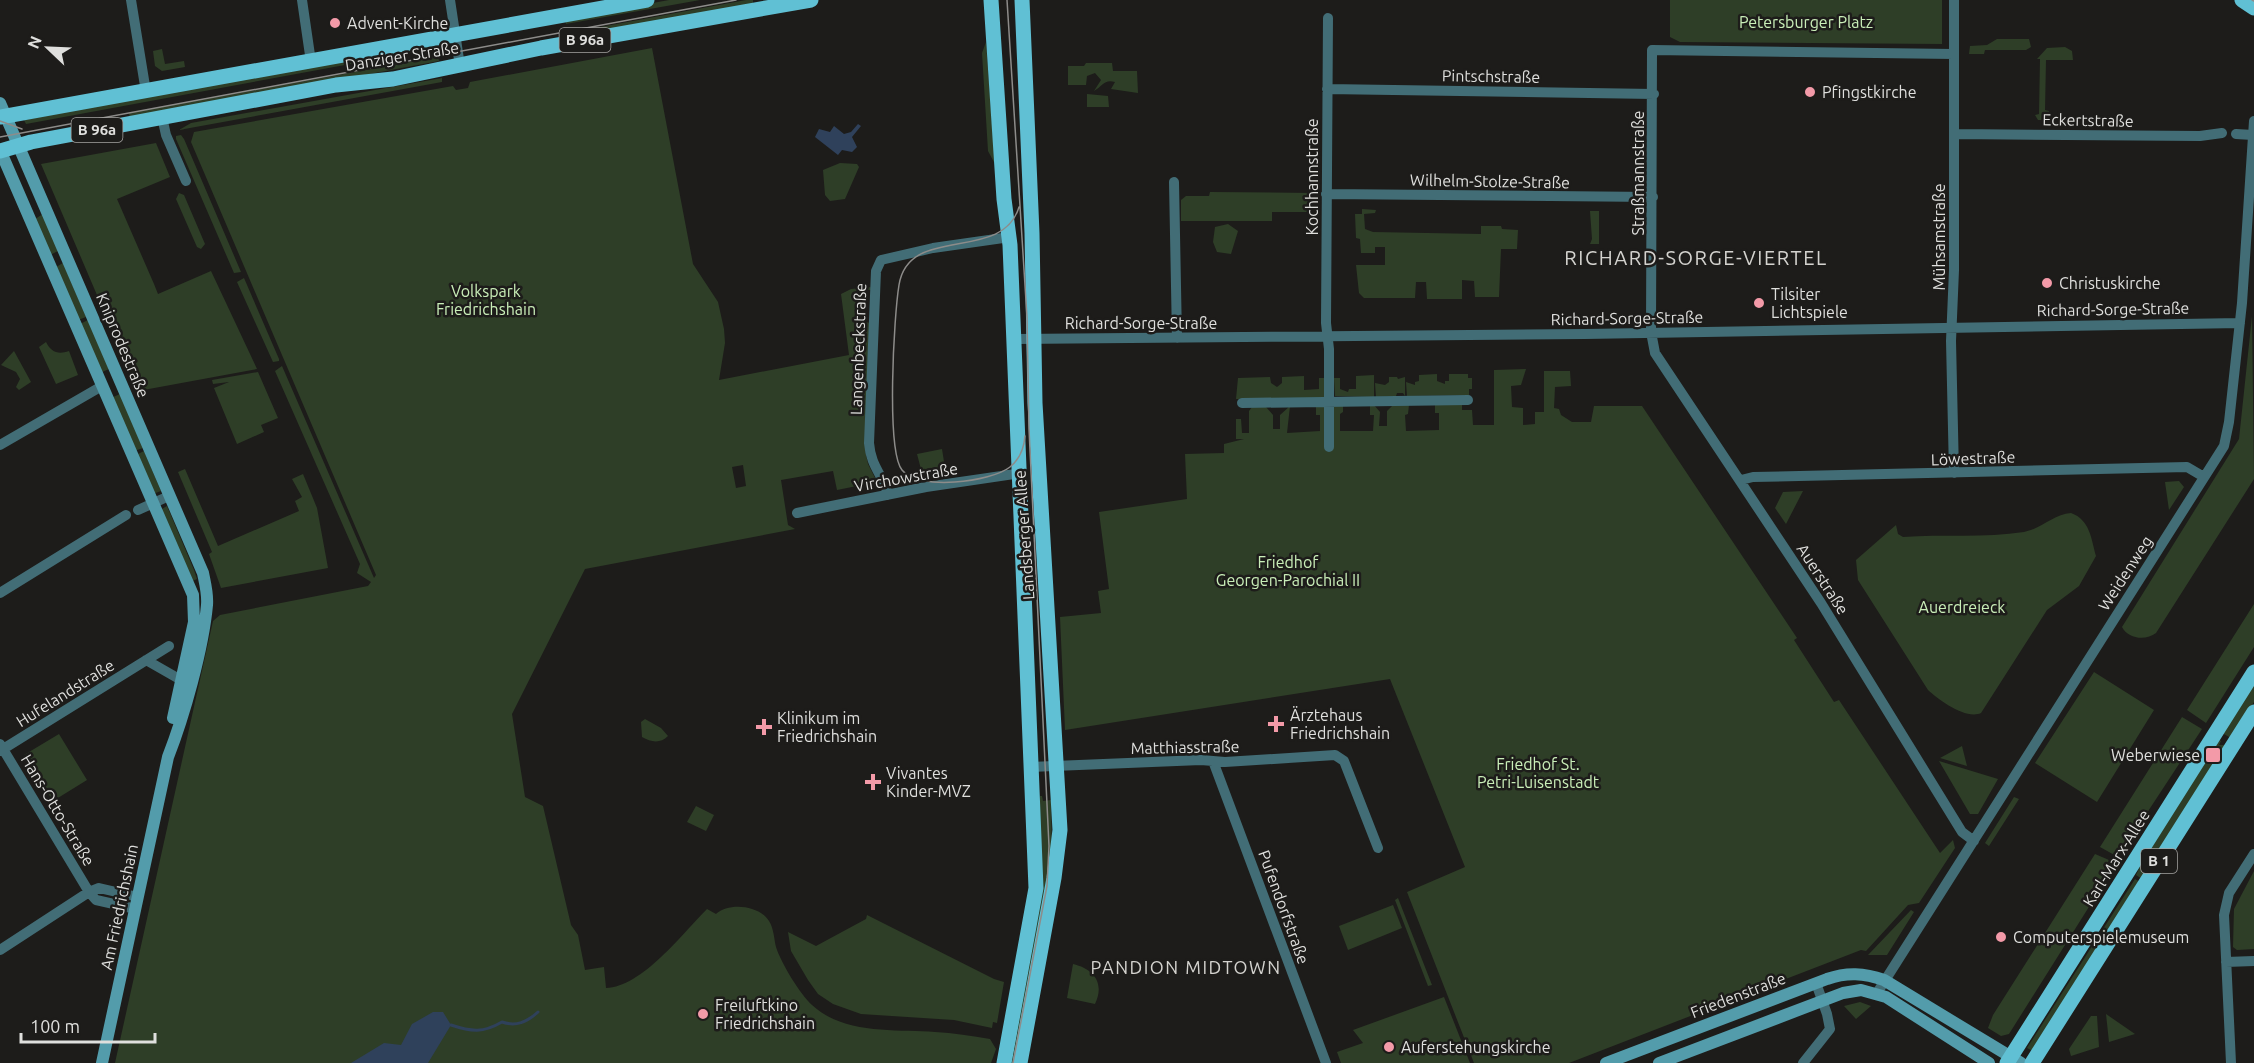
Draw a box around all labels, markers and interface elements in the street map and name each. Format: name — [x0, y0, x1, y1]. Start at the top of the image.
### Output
park label: Petersburger Platz — [1739, 13, 1873, 31]
place label: Advent-Kirche — [347, 14, 448, 32]
marker: Advent-Kirche — [328, 16, 342, 30]
north arrow — [18, 18, 78, 78]
road number: B 96a — [560, 28, 610, 52]
text: N — [24, 33, 45, 51]
street label: Danziger Straße — [344, 38, 460, 74]
street label: Pintschstraße — [1442, 66, 1540, 86]
place label: Pfingstkirche — [1822, 83, 1917, 101]
marker: Pfingstkirche — [1803, 85, 1817, 99]
street label: Eckertstraße — [2042, 110, 2134, 130]
street label: Straßmannstraße — [1629, 111, 1647, 235]
road number: B 96a — [72, 118, 122, 142]
street label: Kochhannstraße — [1303, 118, 1321, 236]
street label: Wilhelm-Stolze-Straße — [1410, 171, 1570, 191]
street label: Mühsamstraße — [1930, 183, 1948, 291]
district label: RICHARD-SORGE-VIERTEL — [1564, 246, 1828, 269]
place label: Christuskirche — [2059, 274, 2161, 292]
marker: Christuskirche — [2040, 276, 2054, 290]
park label: Volkspark Friedrichshain — [436, 282, 536, 318]
street label: Langenbeckstraße — [847, 283, 869, 415]
place label: Tilsiter Lichtspiele — [1771, 285, 1848, 321]
street label: Kniprodestraße — [93, 290, 153, 400]
marker: Tilsiter Lichtspiele — [1752, 296, 1766, 310]
street label: Richard-Sorge-Straße — [2037, 299, 2189, 319]
street label: Richard-Sorge-Straße — [1551, 308, 1703, 328]
street label: Richard-Sorge-Straße — [1065, 314, 1217, 332]
street label: Löwestraße — [1930, 448, 2016, 468]
street label: Virchowstraße — [853, 459, 959, 495]
street label: Landsberger Allee — [1010, 469, 1038, 601]
street label: Weidenweg — [2094, 532, 2156, 614]
street label: Auerstraße — [1794, 540, 1852, 618]
park label: Friedhof Georgen-Parochial II — [1216, 553, 1360, 589]
park label: Auerdreieck — [1919, 598, 2005, 616]
street label: Hufelandstraße — [13, 656, 117, 730]
place label: Ärztehaus Friedrichshain — [1290, 706, 1390, 742]
place label: Klinikum im Friedrichshain — [777, 709, 877, 745]
marker: Ärztehaus Friedrichshain — [1267, 715, 1285, 733]
marker: Klinikum im Friedrichshain — [755, 718, 773, 736]
street label: Matthiasstraße — [1130, 737, 1240, 757]
place label: Weberwiese — [2111, 746, 2200, 764]
marker: Weberwiese — [2204, 746, 2222, 764]
street label: Hans-Otto-Straße — [18, 751, 98, 869]
park label: Friedhof St. Petri-Luisenstadt — [1477, 755, 1600, 791]
place label: Vivantes Kinder-MVZ — [886, 764, 971, 800]
marker: Vivantes Kinder-MVZ — [864, 773, 882, 791]
street label: Karl-Marx-Allee — [2079, 806, 2153, 910]
street label: Am Friedrichshain — [97, 843, 141, 971]
street label: Pufendorfstraße — [1255, 848, 1313, 966]
road number: B 1 — [2141, 849, 2177, 873]
place label: Computerspielemuseum — [2013, 928, 2189, 946]
marker: Computerspielemuseum — [1994, 930, 2008, 944]
district label: PANDION MIDTOWN — [1090, 957, 1282, 977]
street label: Friedenstraße — [1688, 969, 1788, 1021]
place label: Freiluftkino Friedrichshain — [715, 996, 815, 1032]
scale bar — [21, 1006, 154, 1044]
marker: Freiluftkino Friedrichshain — [696, 1007, 710, 1021]
text: 100 m — [30, 1016, 80, 1036]
place label: Auferstehungskirche — [1401, 1038, 1551, 1056]
marker: Auferstehungskirche — [1382, 1040, 1396, 1054]

